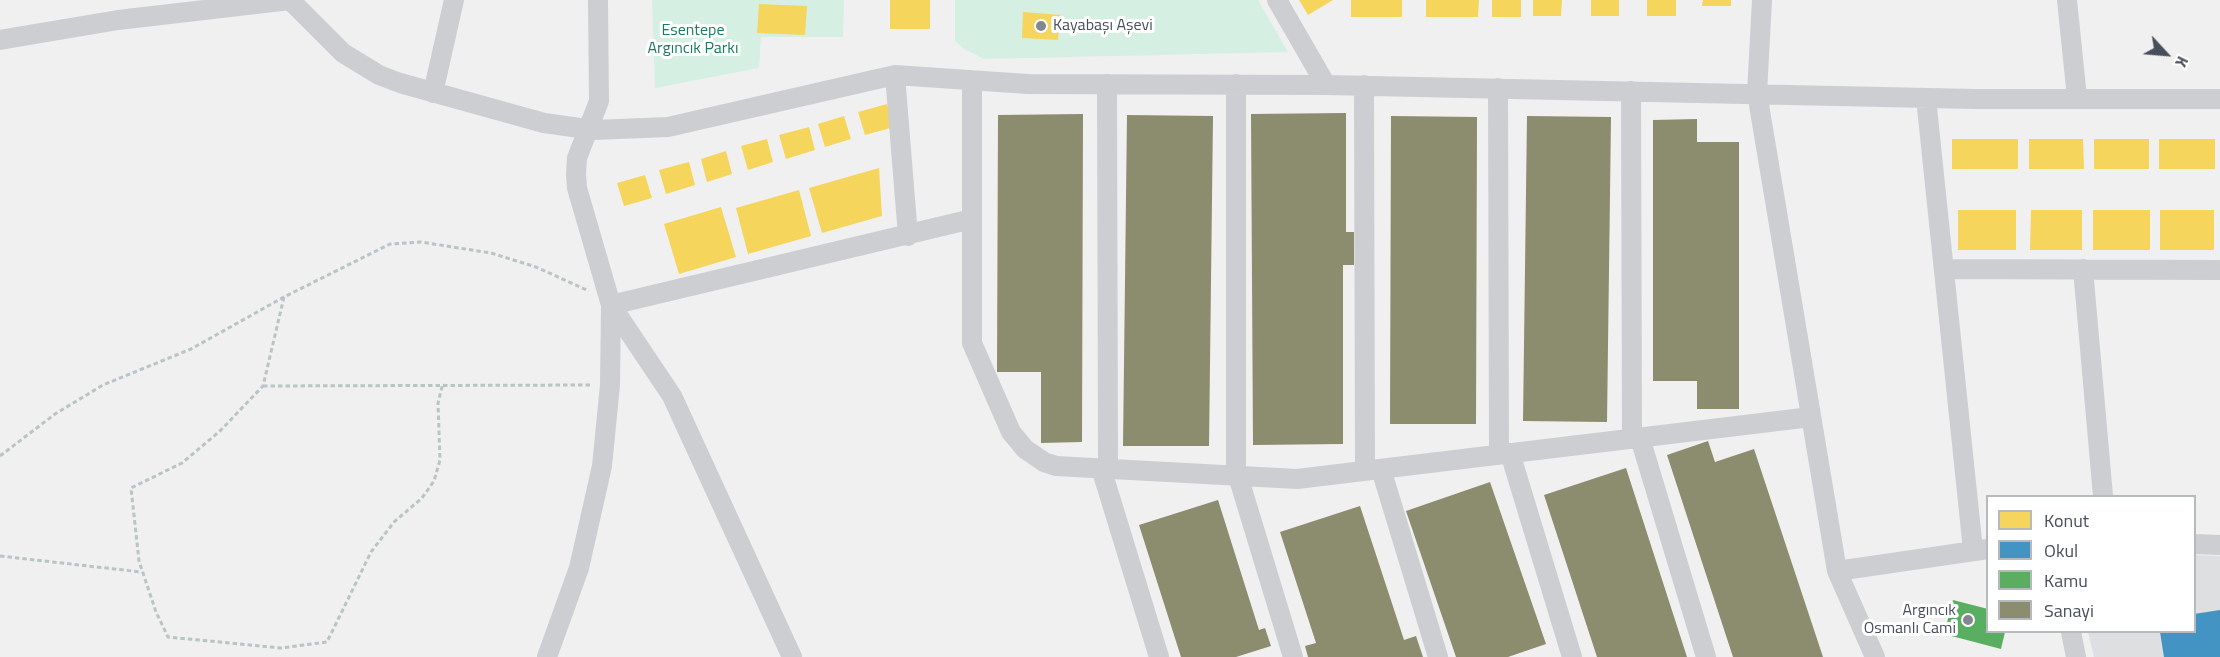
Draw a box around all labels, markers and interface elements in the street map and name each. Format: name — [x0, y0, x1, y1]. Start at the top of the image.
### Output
place label: Kayabaşı Aşevi — [1053, 16, 1153, 36]
marker: Kayabaşı Aşevi — [1034, 19, 1048, 33]
park label: Esentepe Argıncık Parkı — [647, 21, 739, 59]
north arrow — [2136, 24, 2196, 84]
text: K — [2169, 52, 2195, 71]
legend — [1986, 495, 2196, 633]
text: Konut — [2044, 507, 2089, 534]
text: Okul — [2044, 537, 2078, 564]
text: Kamu — [2044, 567, 2088, 594]
text: Sanayi — [2044, 597, 2094, 624]
place label: Argıncık Osmanlı Cami — [1864, 601, 1956, 639]
marker: Argıncık Osmanlı Cami — [1961, 613, 1975, 627]

